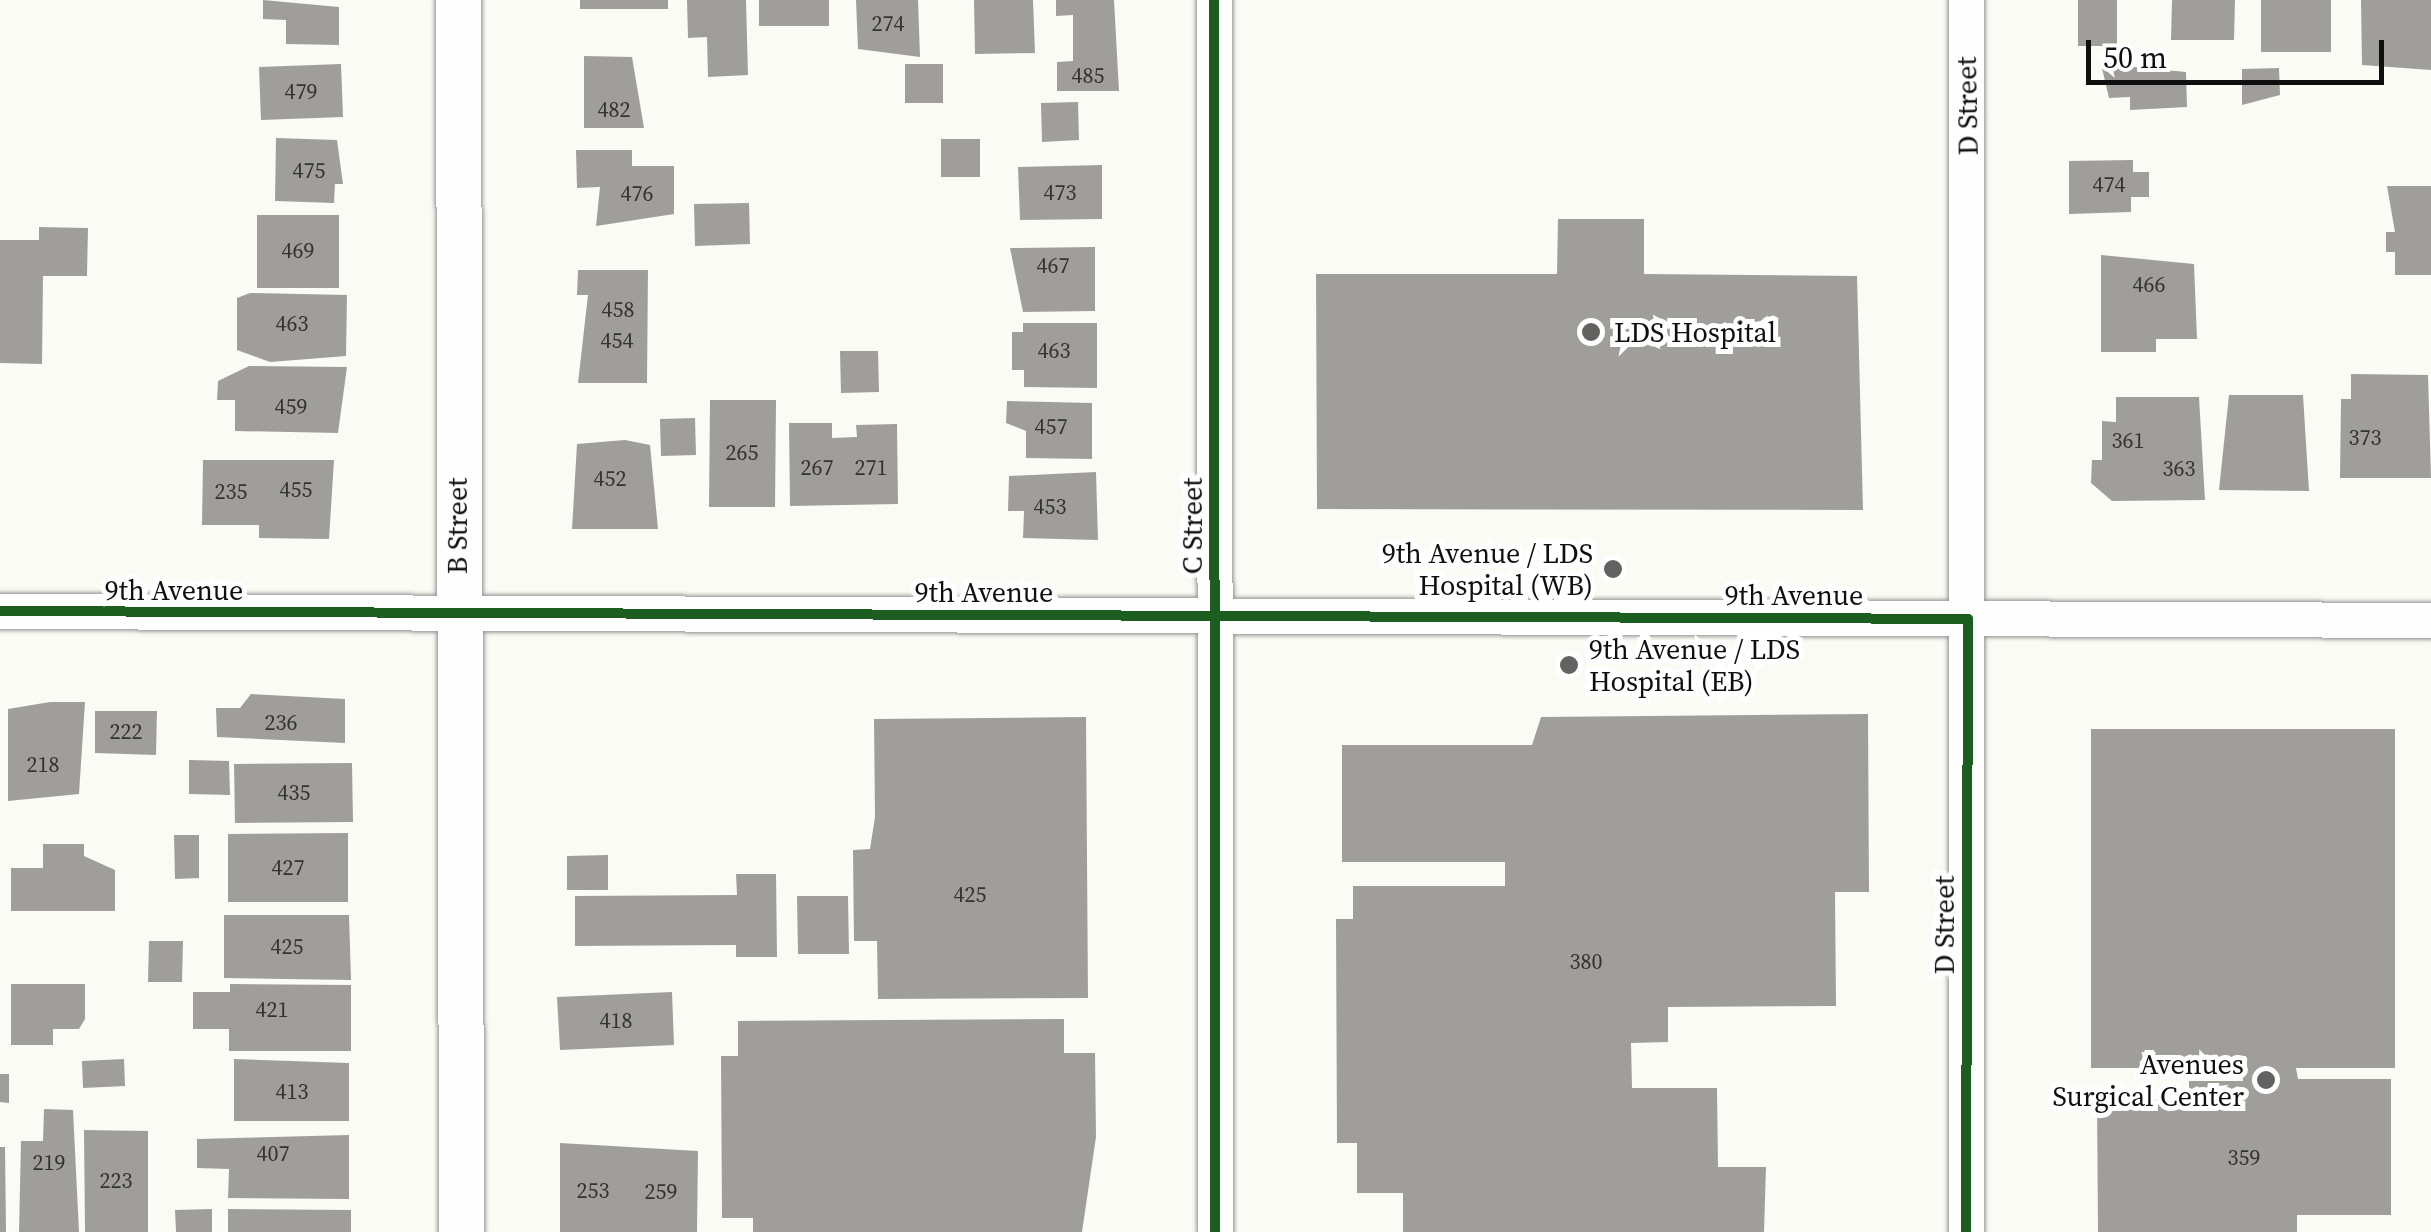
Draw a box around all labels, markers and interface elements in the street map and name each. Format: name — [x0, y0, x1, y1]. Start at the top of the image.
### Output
house number: 274 — [872, 11, 904, 37]
scale bar — [2091, 20, 2388, 82]
text: 50 m — [2103, 37, 2167, 78]
street label: D Street — [1949, 56, 1985, 156]
house number: 485 — [1072, 63, 1104, 89]
house number: 479 — [285, 79, 317, 105]
house number: 482 — [598, 97, 630, 123]
house number: 475 — [293, 158, 325, 184]
house number: 474 — [2093, 172, 2125, 198]
house number: 473 — [1044, 180, 1076, 206]
house number: 476 — [621, 181, 653, 207]
house number: 469 — [282, 238, 314, 264]
house number: 467 — [1037, 253, 1069, 279]
house number: 466 — [2133, 272, 2165, 298]
house number: 458 — [602, 297, 634, 323]
house number: 463 — [276, 311, 308, 337]
place label: LDS Hospital — [1614, 315, 1776, 349]
marker: LDS Hospital — [1578, 319, 1604, 345]
house number: 454 — [601, 328, 633, 354]
house number: 463 — [1038, 338, 1070, 364]
house number: 459 — [275, 394, 307, 420]
house number: 457 — [1035, 414, 1067, 440]
house number: 373 — [2349, 425, 2381, 451]
house number: 361 — [2112, 428, 2144, 454]
house number: 265 — [726, 440, 758, 466]
house number: 267 — [801, 455, 833, 481]
house number: 271 — [855, 455, 887, 481]
house number: 363 — [2163, 456, 2195, 482]
house number: 452 — [594, 466, 626, 492]
house number: 455 — [280, 477, 312, 503]
street label: B Street — [440, 478, 474, 574]
street label: C Street — [1175, 478, 1209, 574]
house number: 235 — [215, 479, 247, 505]
house number: 453 — [1034, 494, 1066, 520]
place label: 9th Avenue / LDS Hospital (WB) — [1382, 536, 1593, 602]
marker: 9th Avenue / LDS Hospital (WB) — [1602, 558, 1624, 580]
street label: 9th Avenue — [105, 573, 243, 607]
street label: 9th Avenue — [915, 575, 1053, 609]
street label: 9th Avenue — [1725, 578, 1863, 612]
place label: 9th Avenue / LDS Hospital (EB) — [1589, 632, 1800, 698]
marker: 9th Avenue / LDS Hospital (EB) — [1558, 654, 1580, 676]
house number: 236 — [265, 710, 297, 736]
house number: 222 — [110, 719, 142, 745]
house number: 218 — [27, 752, 59, 778]
house number: 435 — [278, 780, 310, 806]
house number: 427 — [272, 855, 304, 881]
street label: D Street — [1927, 876, 1961, 974]
house number: 425 — [954, 882, 986, 908]
house number: 425 — [271, 934, 303, 960]
house number: 380 — [1570, 949, 1602, 975]
house number: 421 — [256, 997, 288, 1023]
house number: 418 — [600, 1008, 632, 1034]
place label: Avenues Surgical Center — [2052, 1047, 2244, 1113]
marker: Avenues Surgical Center — [2253, 1067, 2279, 1093]
house number: 413 — [276, 1079, 308, 1105]
house number: 407 — [257, 1141, 289, 1167]
house number: 359 — [2228, 1145, 2260, 1171]
house number: 219 — [33, 1150, 65, 1176]
house number: 223 — [100, 1168, 132, 1194]
house number: 253 — [577, 1178, 609, 1204]
house number: 259 — [645, 1179, 677, 1205]

